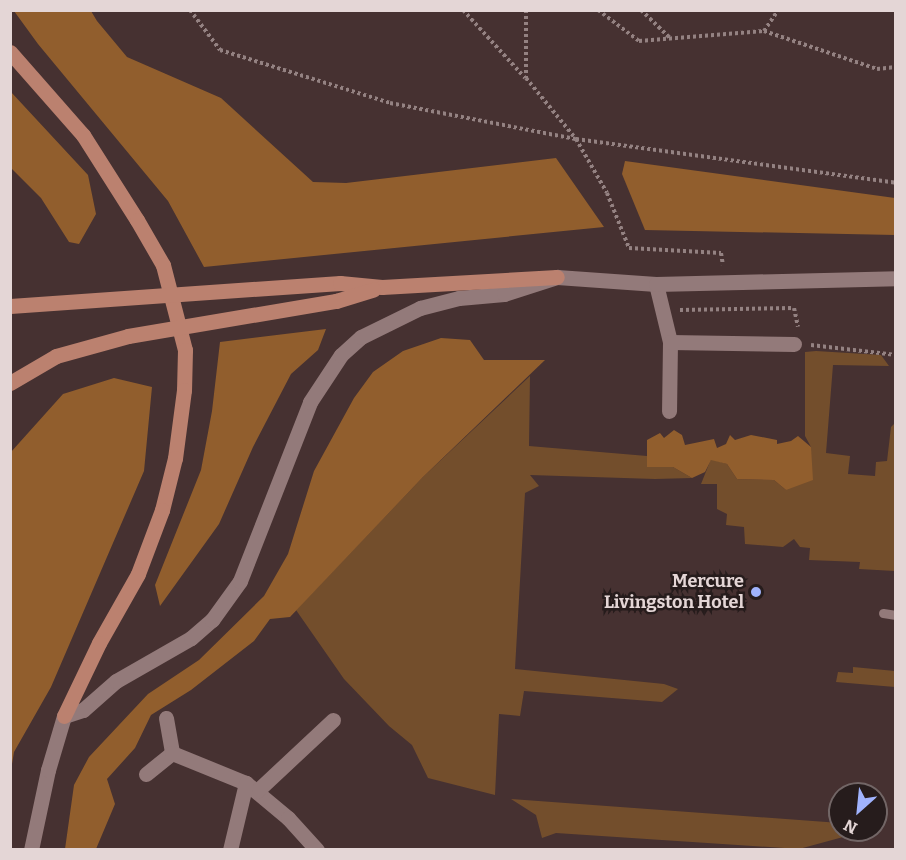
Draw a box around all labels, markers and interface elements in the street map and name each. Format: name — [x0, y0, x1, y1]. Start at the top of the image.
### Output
place label: Mercure Livingston Hotel — [604, 571, 744, 614]
marker: Mercure Livingston Hotel — [749, 585, 763, 599]
north arrow — [828, 782, 888, 842]
text: N — [841, 815, 860, 838]

